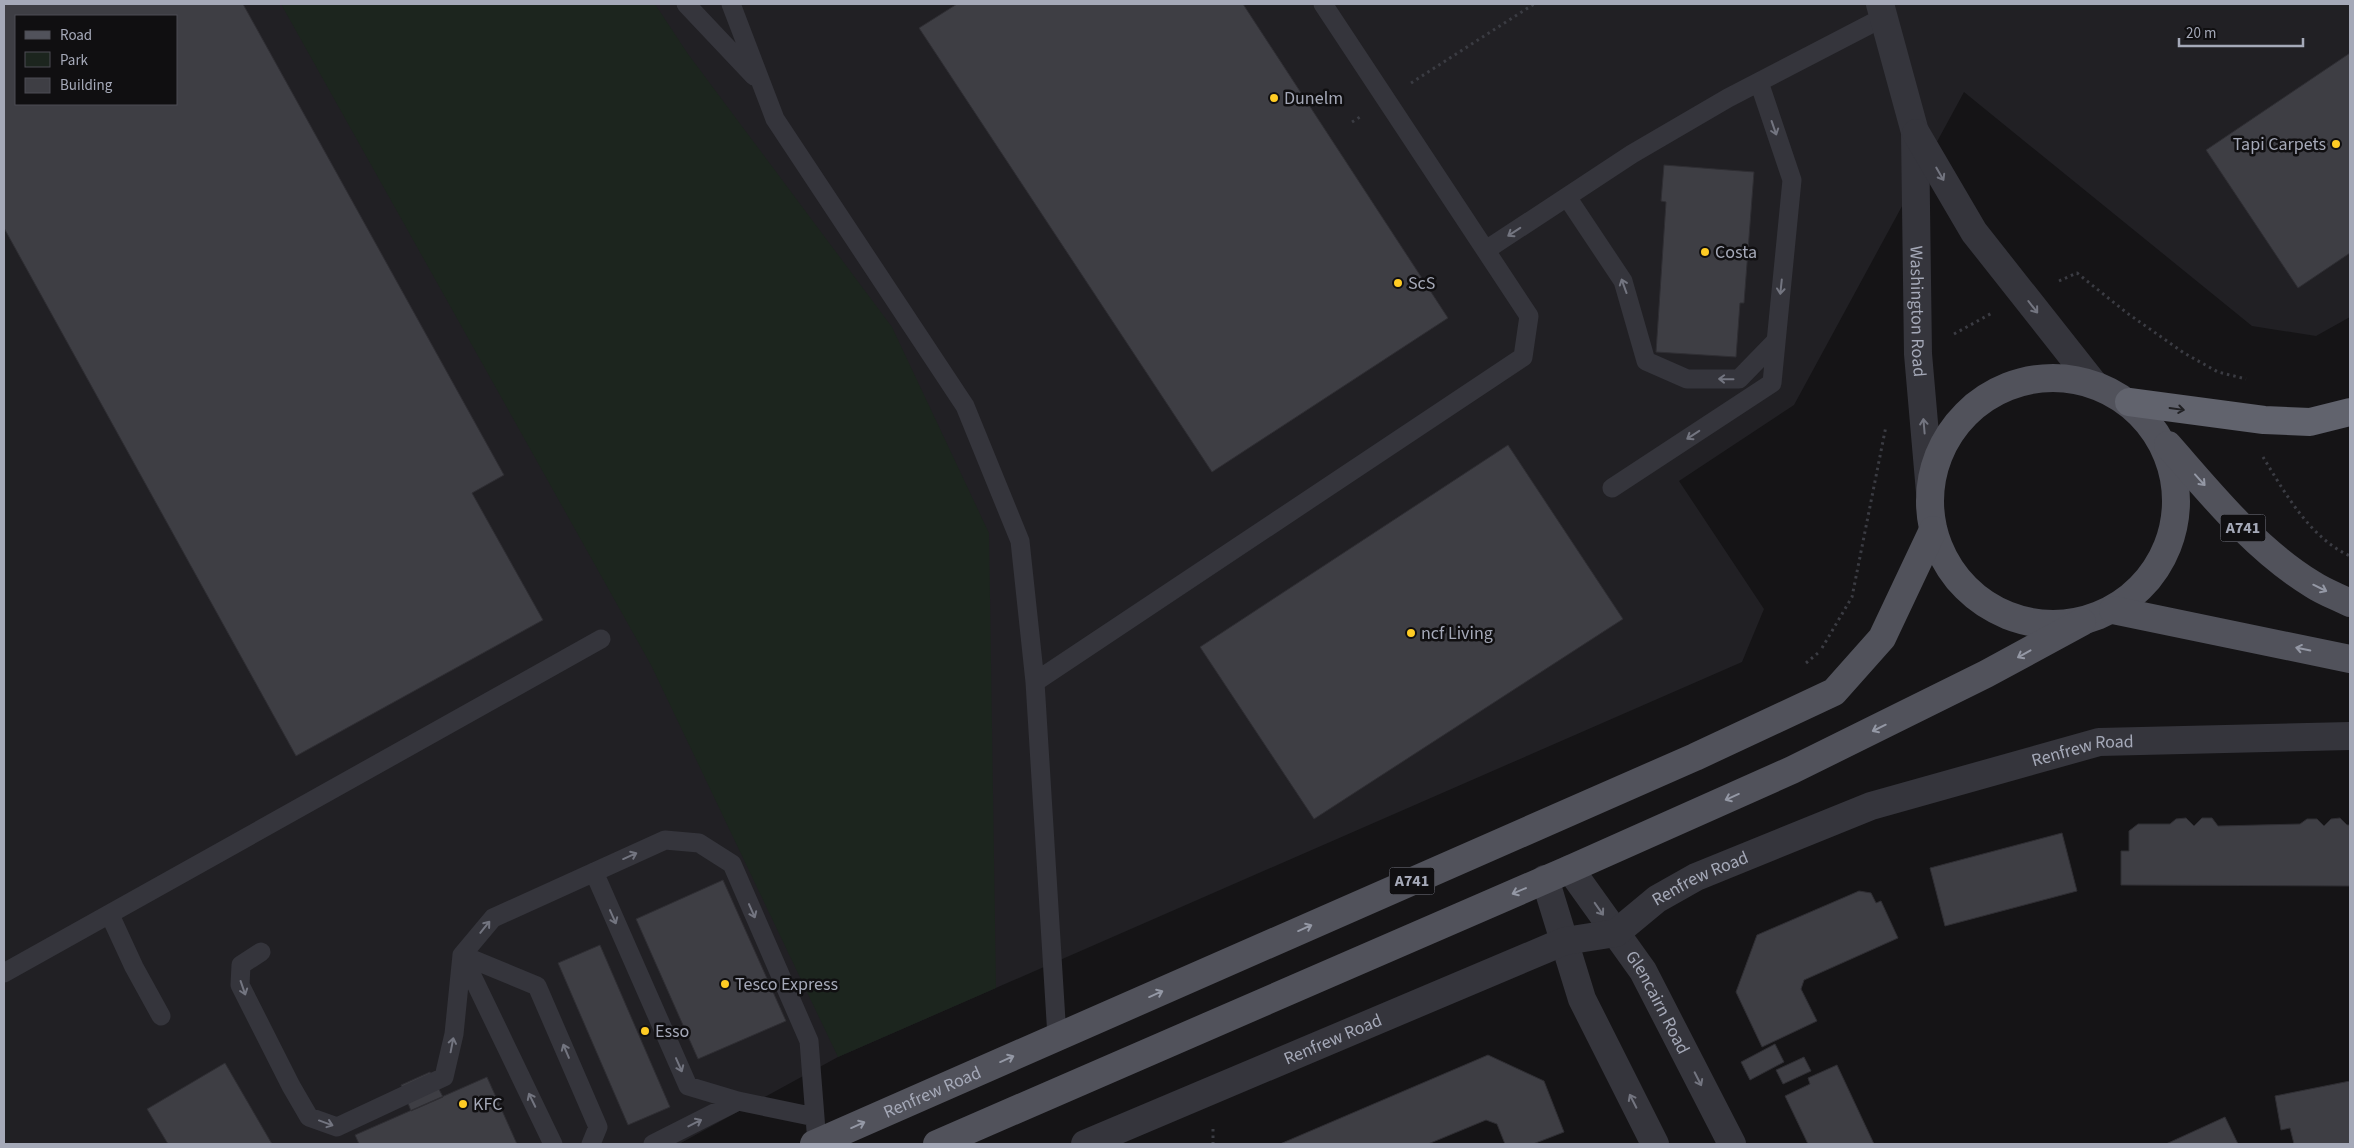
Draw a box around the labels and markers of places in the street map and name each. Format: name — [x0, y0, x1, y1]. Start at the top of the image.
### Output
place label: Dunelm — [1284, 86, 1343, 111]
marker: Dunelm — [1268, 92, 1280, 104]
place label: Tapi Carpets — [2233, 132, 2326, 157]
marker: Tapi Carpets — [2330, 138, 2342, 150]
place label: Costa — [1715, 240, 1757, 265]
marker: Costa — [1699, 246, 1711, 258]
place label: ScS — [1408, 271, 1435, 296]
marker: ScS — [1392, 277, 1404, 289]
place label: ncf Living — [1421, 621, 1493, 646]
marker: ncf Living — [1405, 627, 1417, 639]
place label: Tesco Express — [735, 972, 838, 997]
marker: Tesco Express — [719, 978, 731, 990]
place label: Esso — [655, 1019, 689, 1044]
marker: Esso — [639, 1025, 651, 1037]
place label: KFC — [473, 1092, 502, 1117]
marker: KFC — [457, 1098, 469, 1110]

